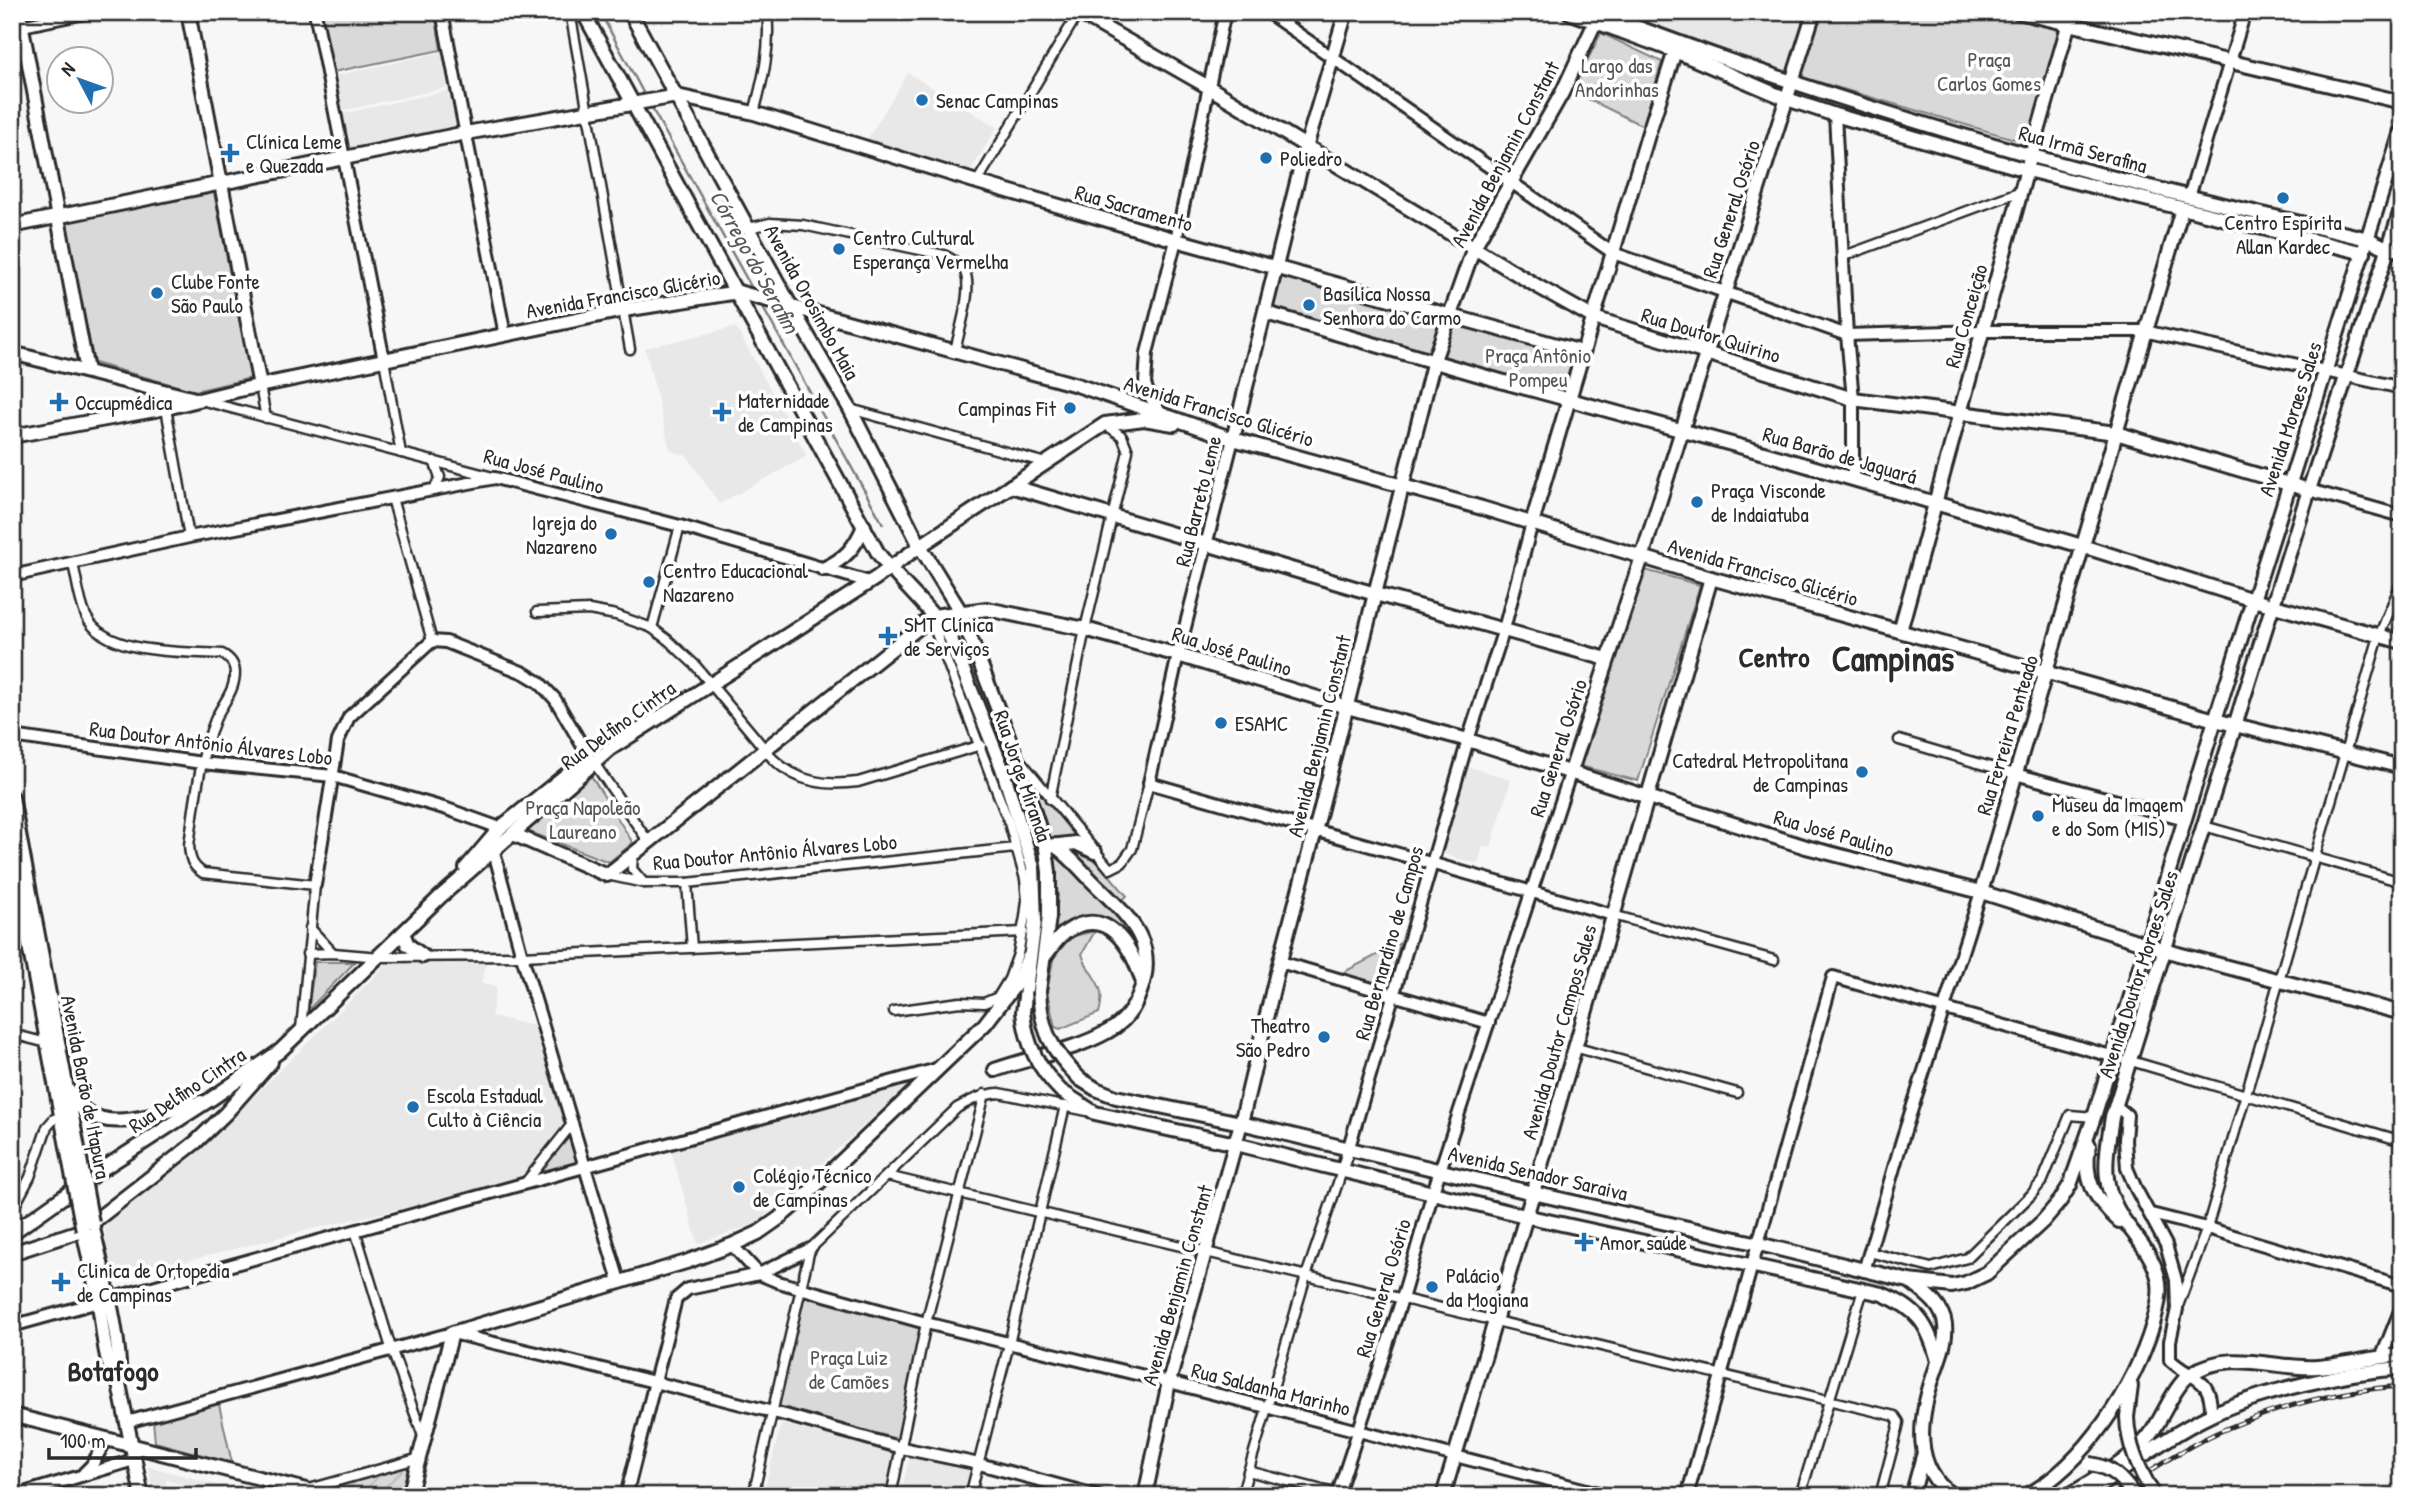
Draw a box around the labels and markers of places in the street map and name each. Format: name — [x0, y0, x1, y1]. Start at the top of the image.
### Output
place label: Senac Campinas — [936, 86, 1058, 115]
marker: Senac Campinas — [914, 92, 930, 108]
place label: Clínica Leme e Quezada — [246, 127, 342, 180]
marker: Clínica Leme e Quezada — [220, 143, 240, 163]
place label: Poliedro — [1280, 144, 1342, 173]
marker: Poliedro — [1258, 150, 1274, 166]
marker: Centro Espírita Allan Kardec — [2275, 190, 2291, 206]
place label: Centro Espírita Allan Kardec — [2224, 208, 2342, 261]
place label: Centro Cultural Esperança Vermelha — [853, 223, 1008, 276]
marker: Centro Cultural Esperança Vermelha — [831, 241, 847, 257]
place label: Clube Fonte São Paulo — [171, 267, 260, 320]
place label: Basílica Nossa Senhora do Carmo — [1323, 279, 1461, 332]
marker: Clube Fonte São Paulo — [149, 285, 165, 301]
marker: Basílica Nossa Senhora do Carmo — [1301, 297, 1317, 313]
place label: Maternidade de Campinas — [738, 386, 833, 439]
place label: Occupmédica — [75, 388, 172, 417]
marker: Occupmédica — [49, 392, 69, 412]
place label: Campinas Fit — [958, 394, 1057, 423]
marker: Campinas Fit — [1062, 400, 1078, 416]
marker: Maternidade de Campinas — [712, 402, 732, 422]
place label: Praça Visconde de Indaiatuba — [1711, 476, 1826, 529]
marker: Praça Visconde de Indaiatuba — [1689, 494, 1705, 510]
place label: Igreja do Nazareno — [526, 508, 597, 561]
marker: Igreja do Nazareno — [603, 526, 619, 542]
place label: Centro Educacional Nazareno — [663, 556, 808, 609]
marker: Centro Educacional Nazareno — [641, 574, 657, 590]
place label: SMT Clínica de Serviços — [904, 610, 993, 663]
marker: SMT Clínica de Serviços — [878, 626, 898, 646]
place label: ESAMC — [1235, 709, 1288, 738]
marker: ESAMC — [1213, 715, 1229, 731]
place label: Catedral Metropolitana de Campinas — [1672, 746, 1848, 799]
marker: Catedral Metropolitana de Campinas — [1854, 764, 1870, 780]
place label: Museu da Imagem e do Som (MIS) — [2052, 790, 2183, 843]
marker: Museu da Imagem e do Som (MIS) — [2030, 808, 2046, 824]
place label: Theatro São Pedro — [1236, 1011, 1310, 1064]
marker: Theatro São Pedro — [1316, 1029, 1332, 1045]
place label: Escola Estadual Culto à Ciência — [427, 1081, 543, 1134]
marker: Escola Estadual Culto à Ciência — [405, 1099, 421, 1115]
place label: Colégio Técnico de Campinas — [753, 1161, 871, 1214]
marker: Colégio Técnico de Campinas — [731, 1179, 747, 1195]
place label: Amor saúde — [1600, 1228, 1687, 1257]
marker: Amor saúde — [1574, 1232, 1594, 1252]
place label: Clinica de Ortopedia de Campinas — [77, 1256, 230, 1309]
place label: Palácio da Mogiana — [1446, 1261, 1528, 1314]
marker: Clinica de Ortopedia de Campinas — [51, 1272, 71, 1292]
marker: Palácio da Mogiana — [1424, 1279, 1440, 1295]

